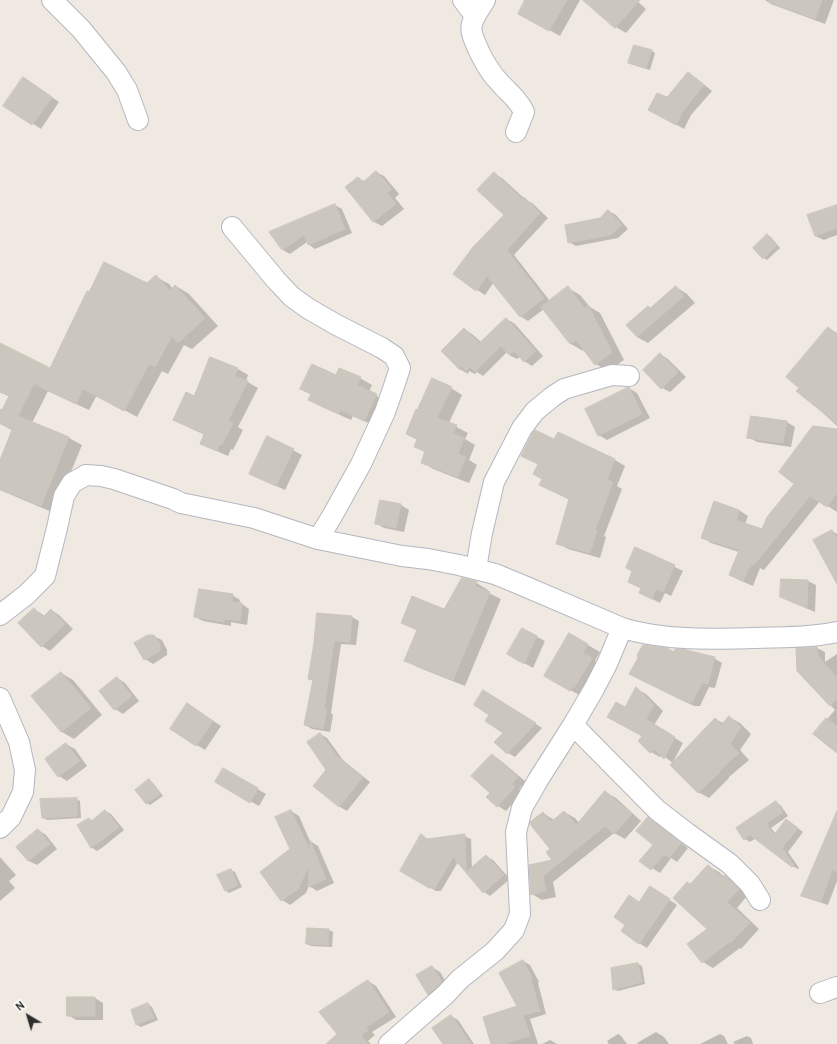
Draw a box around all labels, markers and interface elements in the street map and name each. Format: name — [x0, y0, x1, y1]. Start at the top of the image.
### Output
north arrow — [8, 996, 48, 1036]
text: N — [13, 999, 28, 1014]

